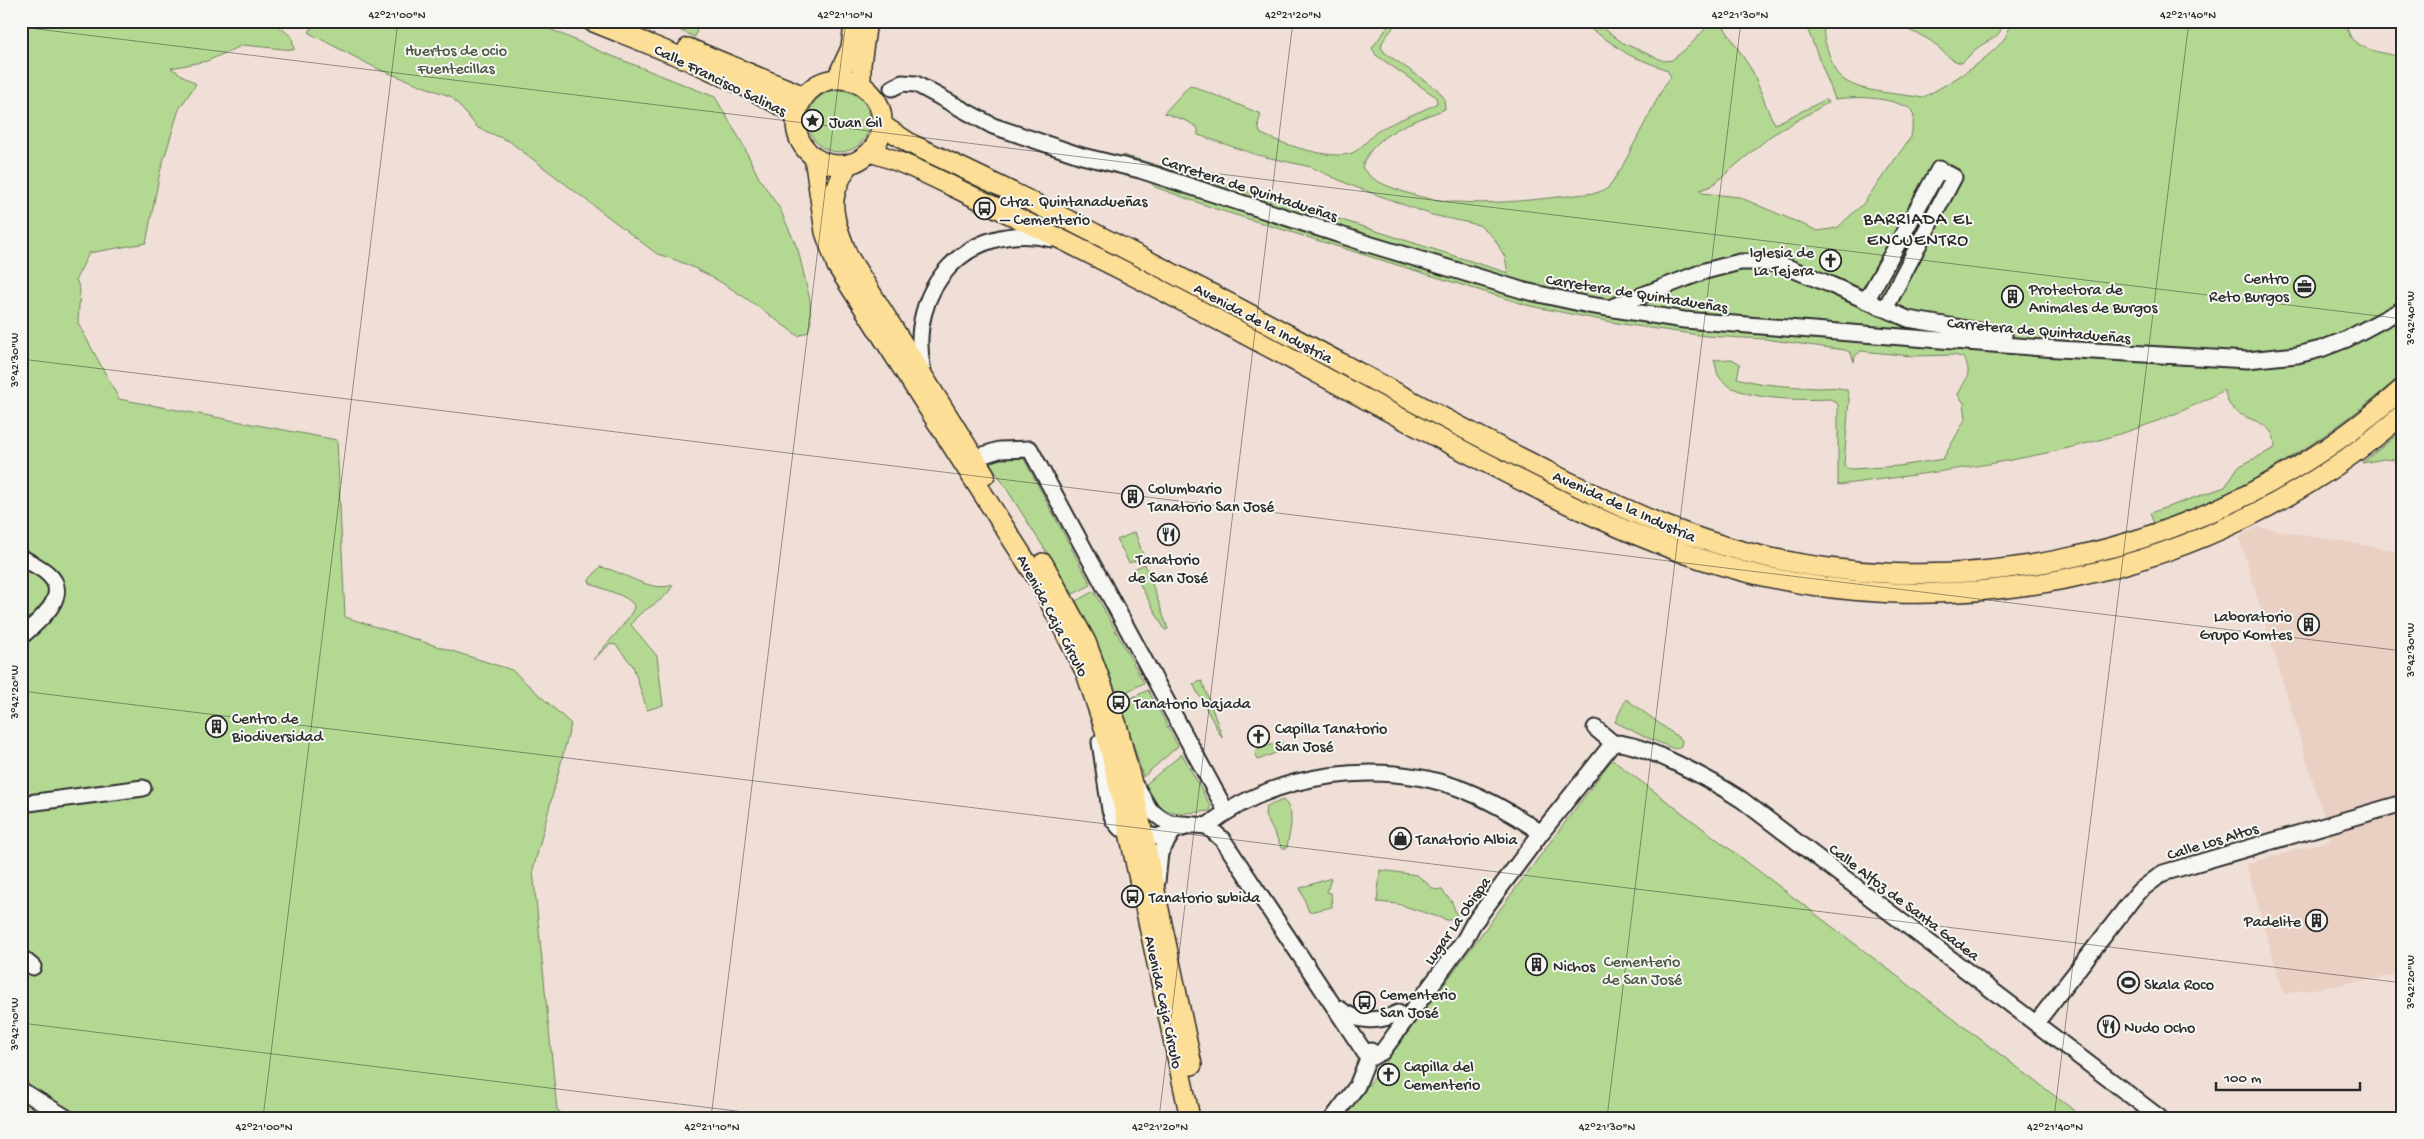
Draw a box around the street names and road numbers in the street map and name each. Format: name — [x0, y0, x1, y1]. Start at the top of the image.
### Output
street label: Calle Francisco Salinas — [650, 42, 790, 123]
street label: Carretera de Quintadueñas — [1159, 153, 1340, 228]
street label: Carretera de Quintadueñas — [1544, 272, 1730, 319]
street label: Avenida de la Industria — [1190, 280, 1336, 370]
street label: Carretera de Quintadueñas — [1946, 315, 2132, 350]
street label: Avenida de la Industria — [1549, 468, 1699, 549]
street label: Avenida Caja Círculo — [1011, 552, 1091, 681]
street label: Calle Los Altos — [2165, 820, 2262, 866]
street label: Calle Alfoz de Santa Gadea — [1824, 841, 1983, 967]
street label: Lugar La Obispa — [1421, 873, 1497, 970]
street label: Avenida Caja Círculo — [1138, 935, 1185, 1071]

